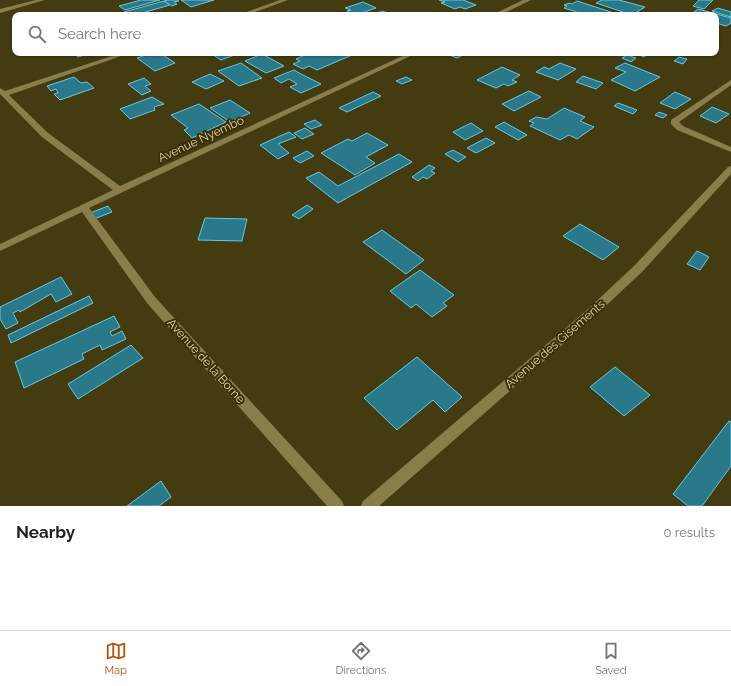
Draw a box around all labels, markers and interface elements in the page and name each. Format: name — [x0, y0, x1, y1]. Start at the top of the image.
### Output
search box — [12, 12, 719, 56]
icon: search — [26, 23, 48, 45]
text: Search here — [58, 25, 141, 43]
street label: Avenue Nyembo — [156, 113, 246, 165]
street label: Avenue des Gisements — [502, 297, 608, 391]
street label: Avenue de la Borne — [164, 316, 248, 406]
text: Nearby — [16, 522, 75, 542]
text: 0 results — [664, 525, 715, 540]
tab: Map — [104, 640, 127, 677]
tab: Directions — [336, 640, 386, 677]
tab: Saved — [595, 640, 627, 677]

